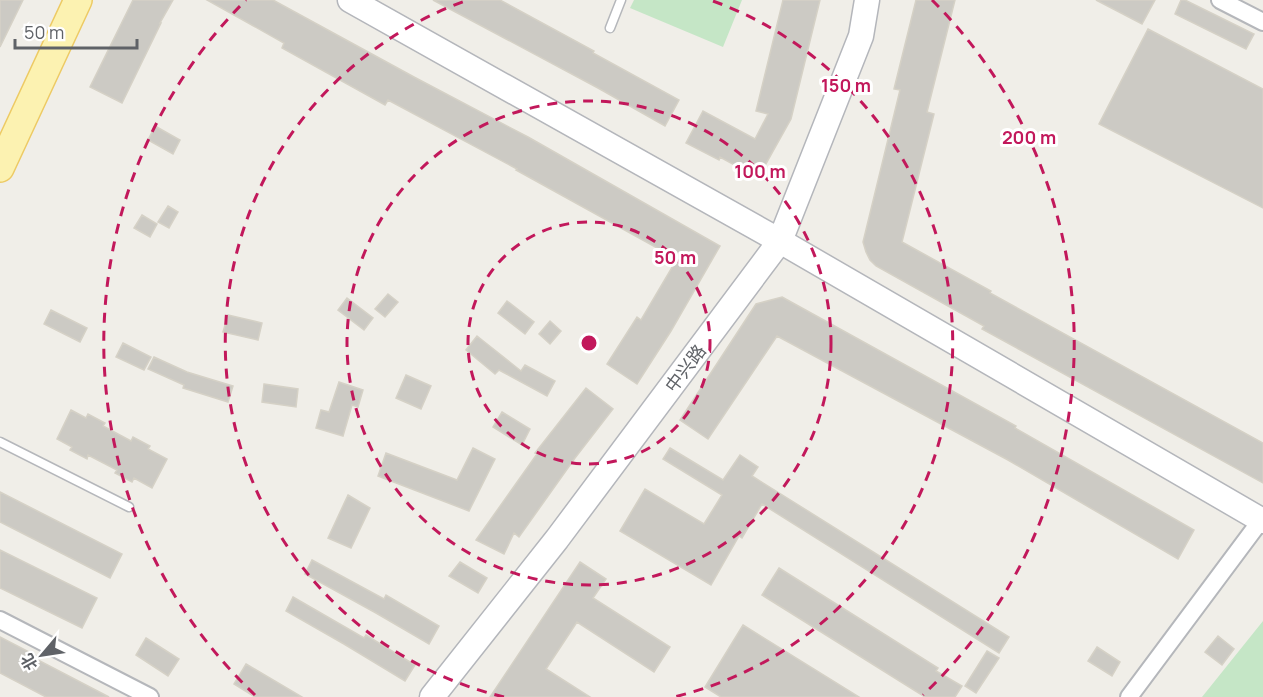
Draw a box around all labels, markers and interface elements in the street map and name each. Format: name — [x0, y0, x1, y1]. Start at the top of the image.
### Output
scale bar — [15, 12, 136, 50]
text: 50 m — [24, 20, 64, 44]
text: 150 m — [821, 73, 871, 97]
text: 200 m — [1002, 125, 1056, 149]
text: 100 m — [734, 159, 786, 183]
text: 50 m — [654, 245, 696, 269]
centre of rings — [579, 333, 599, 353]
street label: 中兴路 — [659, 339, 711, 397]
north arrow — [12, 625, 72, 685]
text: 北 — [15, 650, 42, 675]

